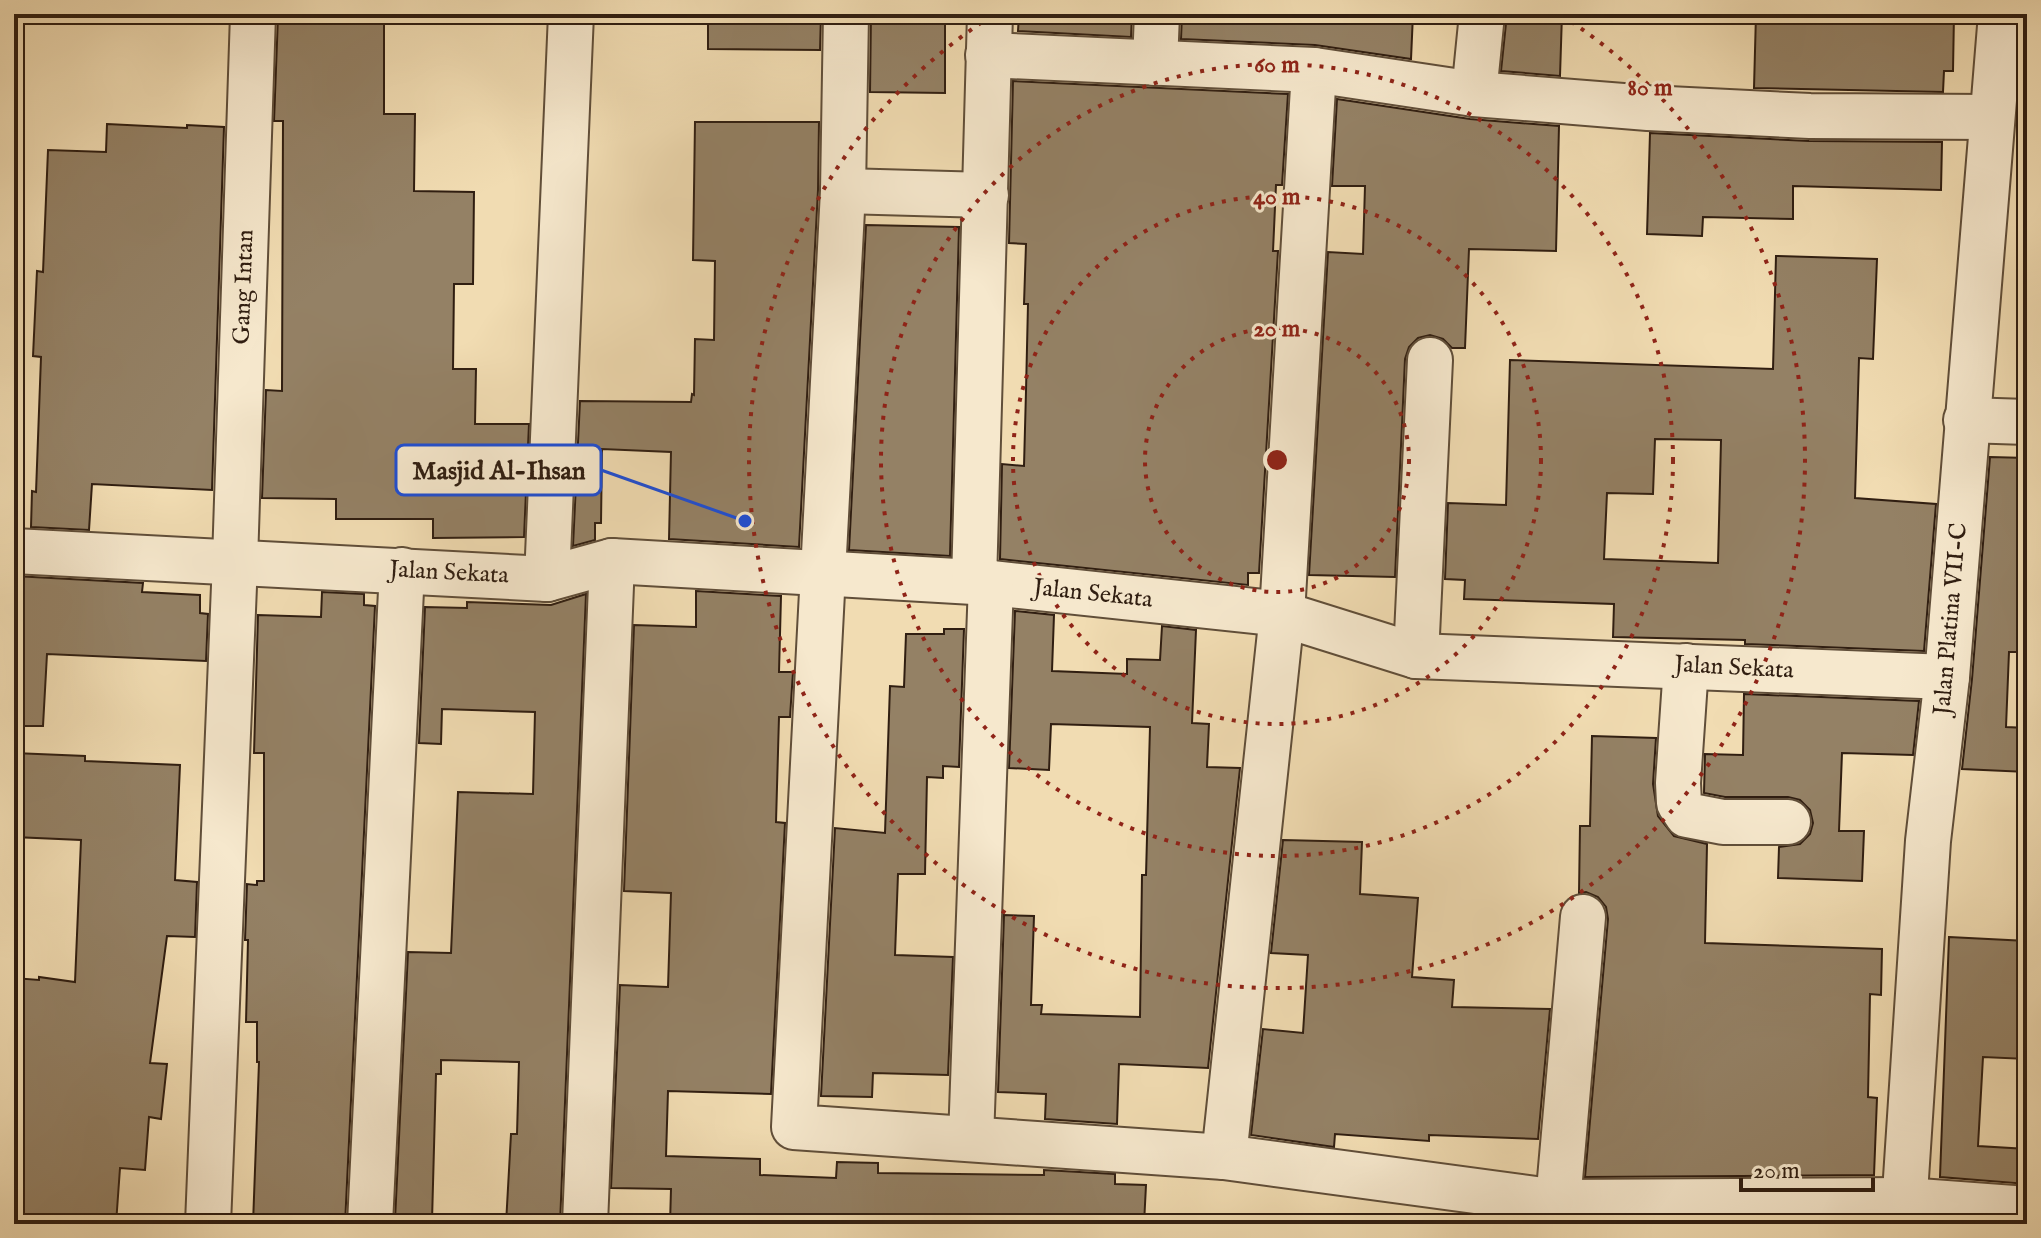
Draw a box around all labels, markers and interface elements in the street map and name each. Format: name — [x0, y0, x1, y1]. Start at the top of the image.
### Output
text: 60 m — [1254, 50, 1300, 81]
text: 80 m — [1628, 73, 1673, 104]
text: 40 m — [1253, 182, 1301, 213]
street label: Gang Intan — [227, 229, 262, 345]
text: 20 m — [1254, 314, 1301, 345]
callout: Masjid Al-Ihsan — [396, 445, 601, 495]
centre of rings — [1263, 446, 1291, 474]
text: Masjid Al-Ihsan — [412, 455, 586, 488]
street label: Jalan Platina VII-C — [1927, 522, 1975, 719]
street label: Jalan Sekata — [385, 554, 510, 592]
street label: Jalan Sekata — [1029, 572, 1155, 616]
street label: Jalan Sekata — [1670, 649, 1795, 687]
scale bar — [1741, 1142, 1873, 1192]
text: 20 m — [1753, 1156, 1800, 1187]

